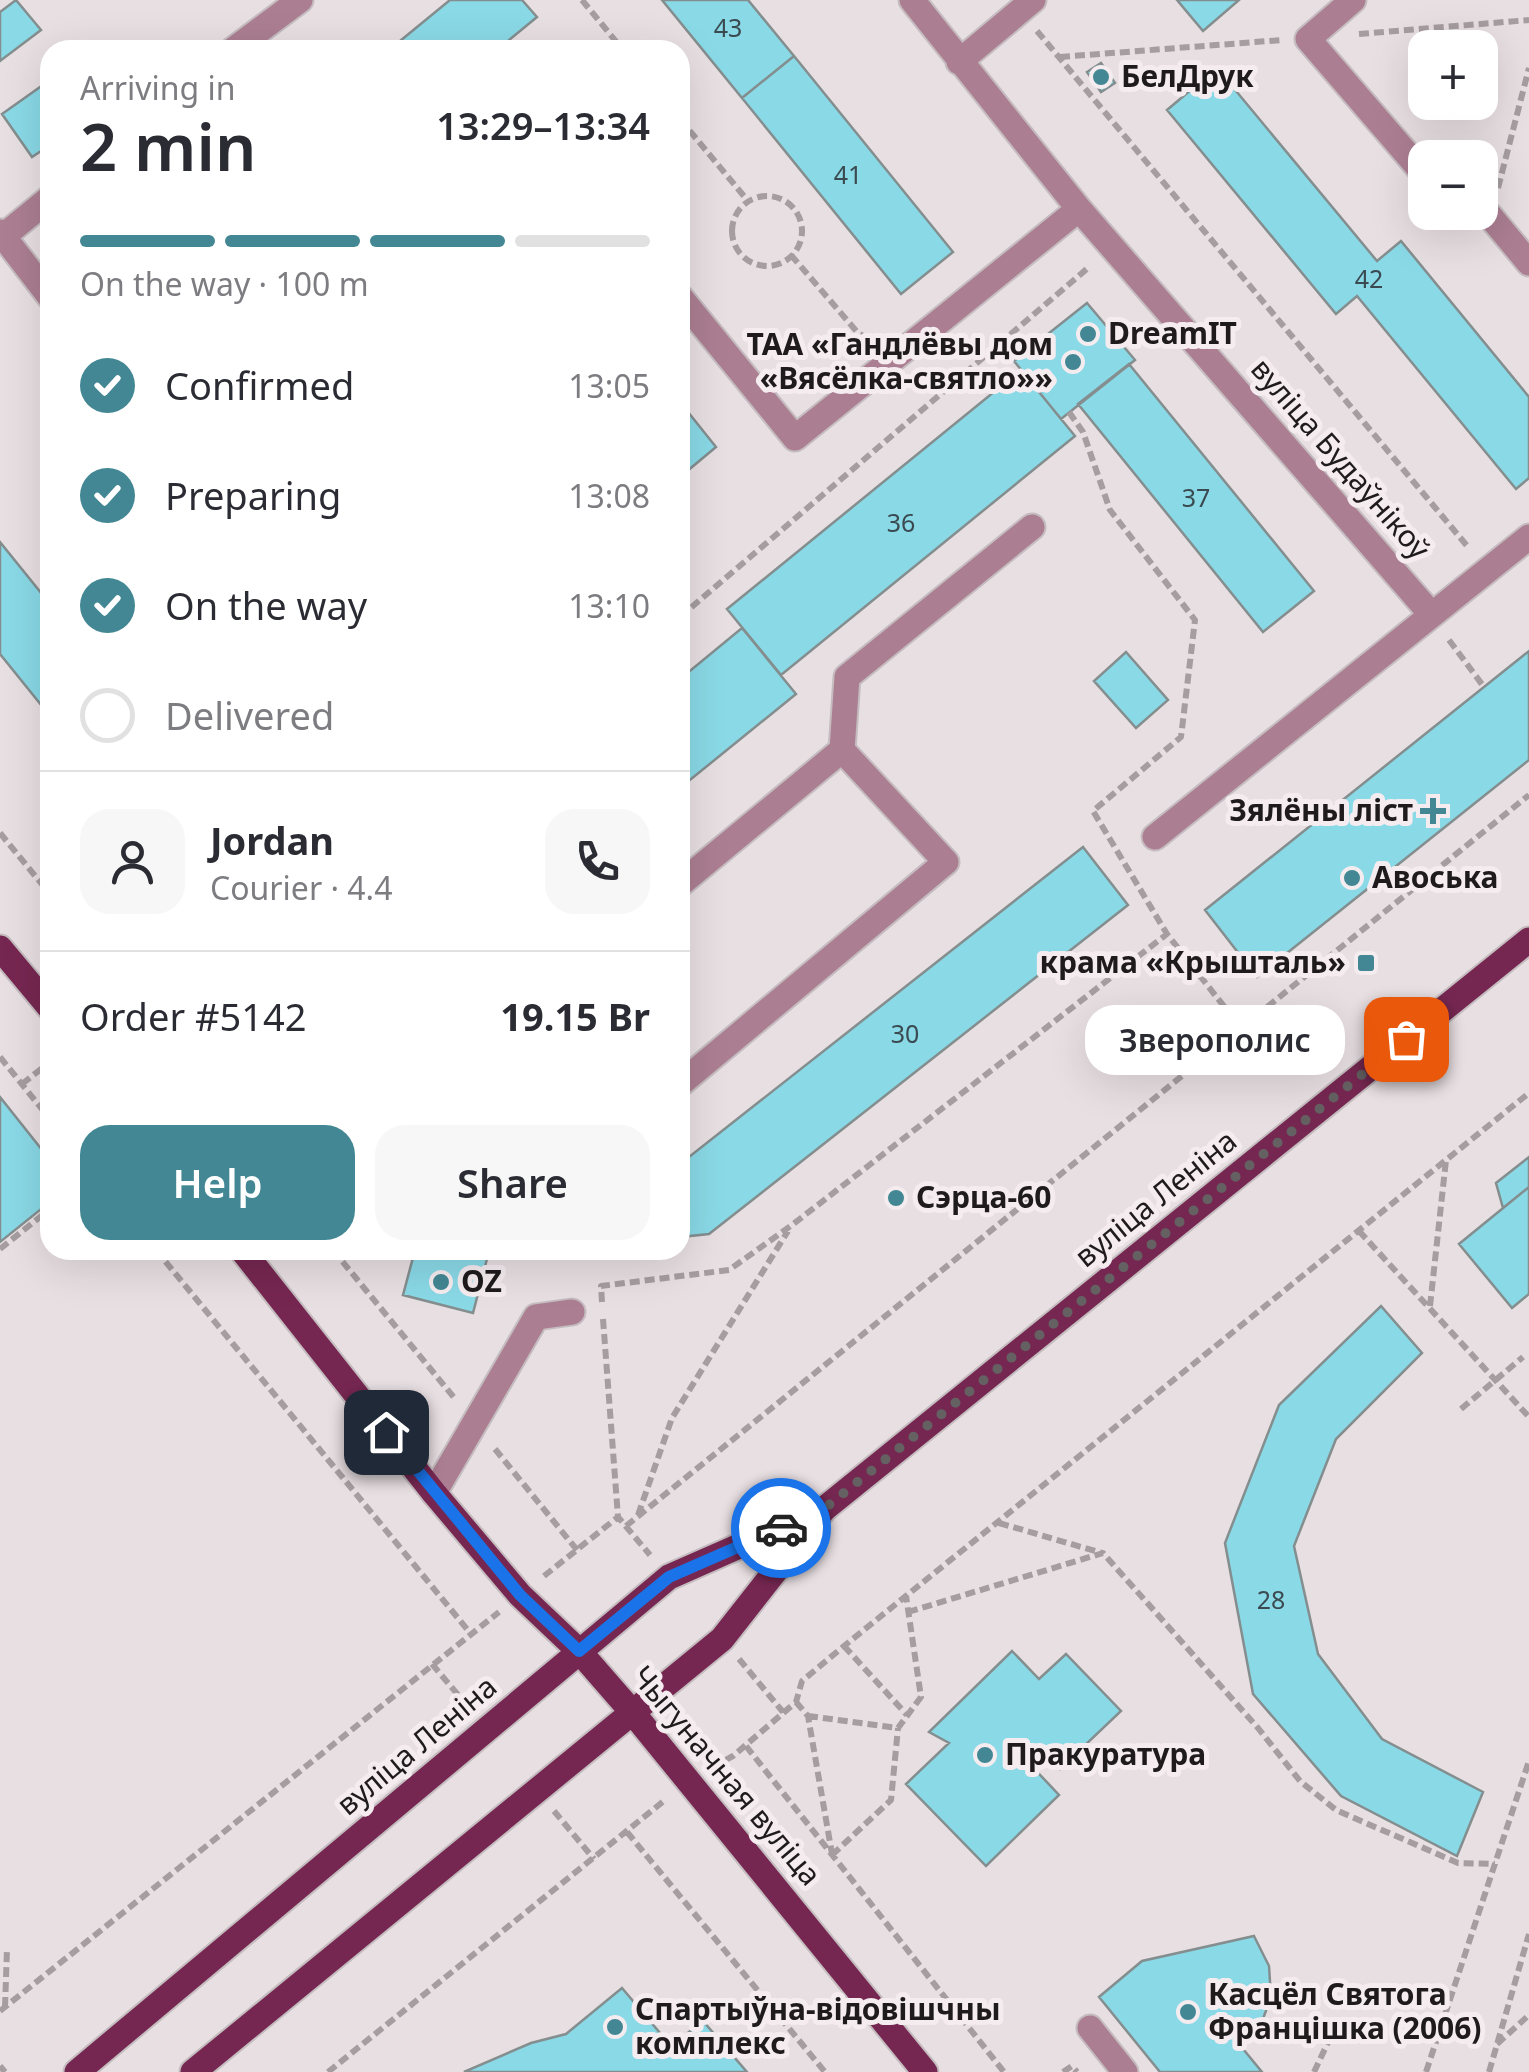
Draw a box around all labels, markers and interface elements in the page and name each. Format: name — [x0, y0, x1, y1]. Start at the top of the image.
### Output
house number: 43 — [714, 10, 742, 44]
map controls — [1408, 30, 1498, 230]
button: + — [1408, 30, 1498, 120]
place label: БелДрук — [1121, 55, 1254, 96]
text: Arriving in — [80, 66, 235, 109]
marker: БелДрук — [1090, 66, 1112, 88]
text: 13:29–13:34 — [436, 99, 650, 151]
text: 2 min — [80, 102, 256, 190]
button: − — [1408, 140, 1498, 230]
house number: 41 — [834, 157, 862, 191]
house number: 42 — [1355, 261, 1383, 295]
text: On the way · 100 m — [80, 262, 369, 305]
place label: DreamIT — [1108, 312, 1237, 353]
place label: ТАА «Гандлёвы дом «Вясёлка-святло»» — [747, 323, 1053, 398]
marker: DreamIT — [1077, 323, 1099, 345]
street label: вуліца Будаўнікоў — [1242, 349, 1440, 568]
marker: ТАА «Гандлёвы дом «Вясёлка-святло»» — [1062, 351, 1084, 373]
icon: check — [80, 358, 135, 413]
text: Confirmed — [165, 359, 354, 411]
text: 13:05 — [568, 364, 650, 407]
icon: check — [80, 468, 135, 523]
text: Preparing — [165, 469, 341, 521]
text: 13:08 — [568, 474, 650, 517]
house number: 37 — [1182, 480, 1210, 514]
house number: 36 — [887, 505, 915, 539]
icon: check — [80, 578, 135, 633]
text: On the way — [165, 579, 367, 631]
text: 13:10 — [568, 584, 650, 627]
text: Delivered — [165, 689, 334, 741]
place label: Зялёны ліст — [1229, 789, 1413, 830]
marker: Зялёны ліст — [1422, 800, 1444, 822]
button: person — [80, 809, 185, 914]
button: phone — [545, 809, 650, 914]
text: Jordan — [210, 814, 334, 866]
place label: Авоська — [1372, 856, 1498, 897]
text: Courier · 4.4 — [210, 866, 393, 909]
marker: Авоська — [1341, 867, 1363, 889]
place label: крама «Крышталь» — [1039, 941, 1346, 982]
marker: крама «Крышталь» — [1355, 952, 1377, 974]
text: Order #5142 — [80, 990, 306, 1042]
text: 19.15 Br — [500, 990, 650, 1042]
pin — [1364, 997, 1449, 1082]
callout: Зверополис — [1086, 1004, 1346, 1074]
icon: bag — [1379, 1012, 1434, 1067]
house number: 30 — [891, 1016, 919, 1050]
text: Зверополис — [1119, 1018, 1311, 1061]
street label: вуліца Леніна — [1065, 1120, 1245, 1276]
button: Help — [80, 1125, 355, 1240]
button: Share — [375, 1125, 650, 1240]
place label: Сэрца-60 — [916, 1176, 1051, 1217]
marker: Сэрца-60 — [885, 1187, 907, 1209]
place label: OZ — [461, 1260, 502, 1301]
marker: OZ — [430, 1271, 452, 1293]
pin — [344, 1390, 429, 1475]
icon: home — [359, 1405, 414, 1460]
courier — [731, 1478, 831, 1578]
icon: car — [754, 1501, 809, 1556]
house number: 28 — [1257, 1582, 1285, 1616]
street label: Чыгуначная вуліца — [623, 1656, 831, 1894]
street label: вуліца Леніна — [327, 1666, 505, 1824]
place label: Пракуратура — [1005, 1733, 1206, 1774]
marker: Пракуратура — [974, 1744, 996, 1766]
place label: Касцёл Святога Францішка (2006) — [1208, 1973, 1482, 2048]
place label: Спартыўна-відовішчны комплекс — [635, 1988, 1001, 2063]
marker: Касцёл Святога Францішка (2006) — [1177, 2001, 1199, 2023]
marker: Спартыўна-відовішчны комплекс — [604, 2016, 626, 2038]

